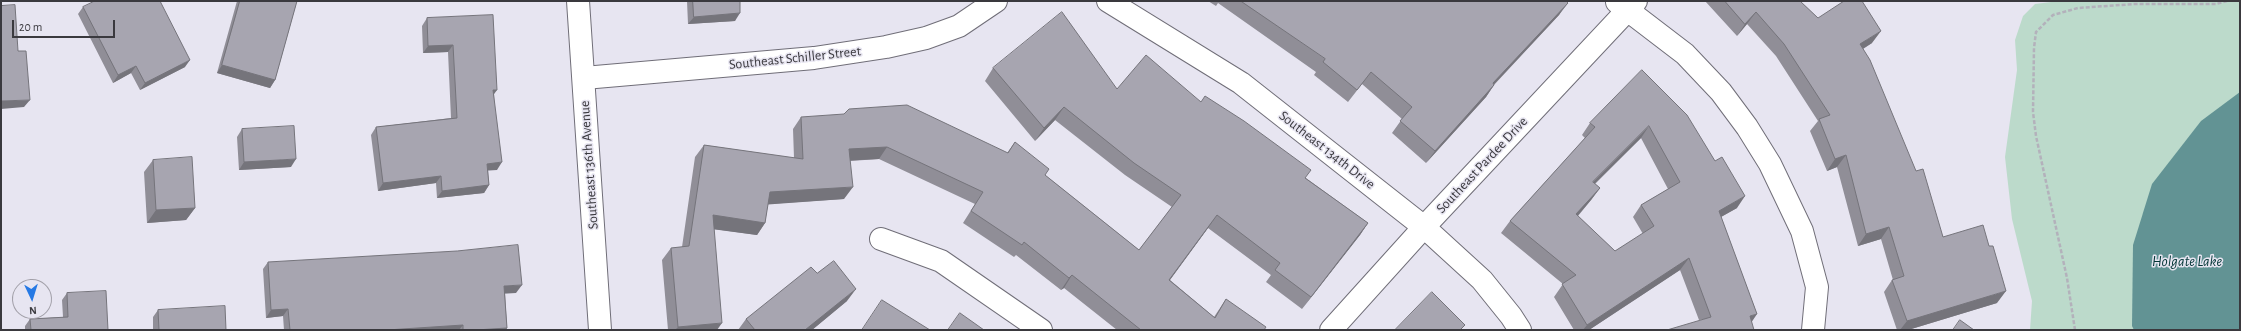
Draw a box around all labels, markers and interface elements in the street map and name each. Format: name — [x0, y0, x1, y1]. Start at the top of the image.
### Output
scale bar — [14, 12, 117, 38]
text: 20 m — [19, 21, 42, 33]
street label: Southeast Schiller Street — [728, 43, 862, 73]
street label: Southeast 136th Avenue — [576, 100, 602, 230]
street label: Southeast 134th Drive — [1276, 107, 1378, 193]
street label: Southeast Pardee Drive — [1433, 113, 1531, 217]
water label: Holgate Lake — [2152, 252, 2222, 270]
north arrow — [12, 279, 52, 319]
text: N — [29, 305, 37, 316]

